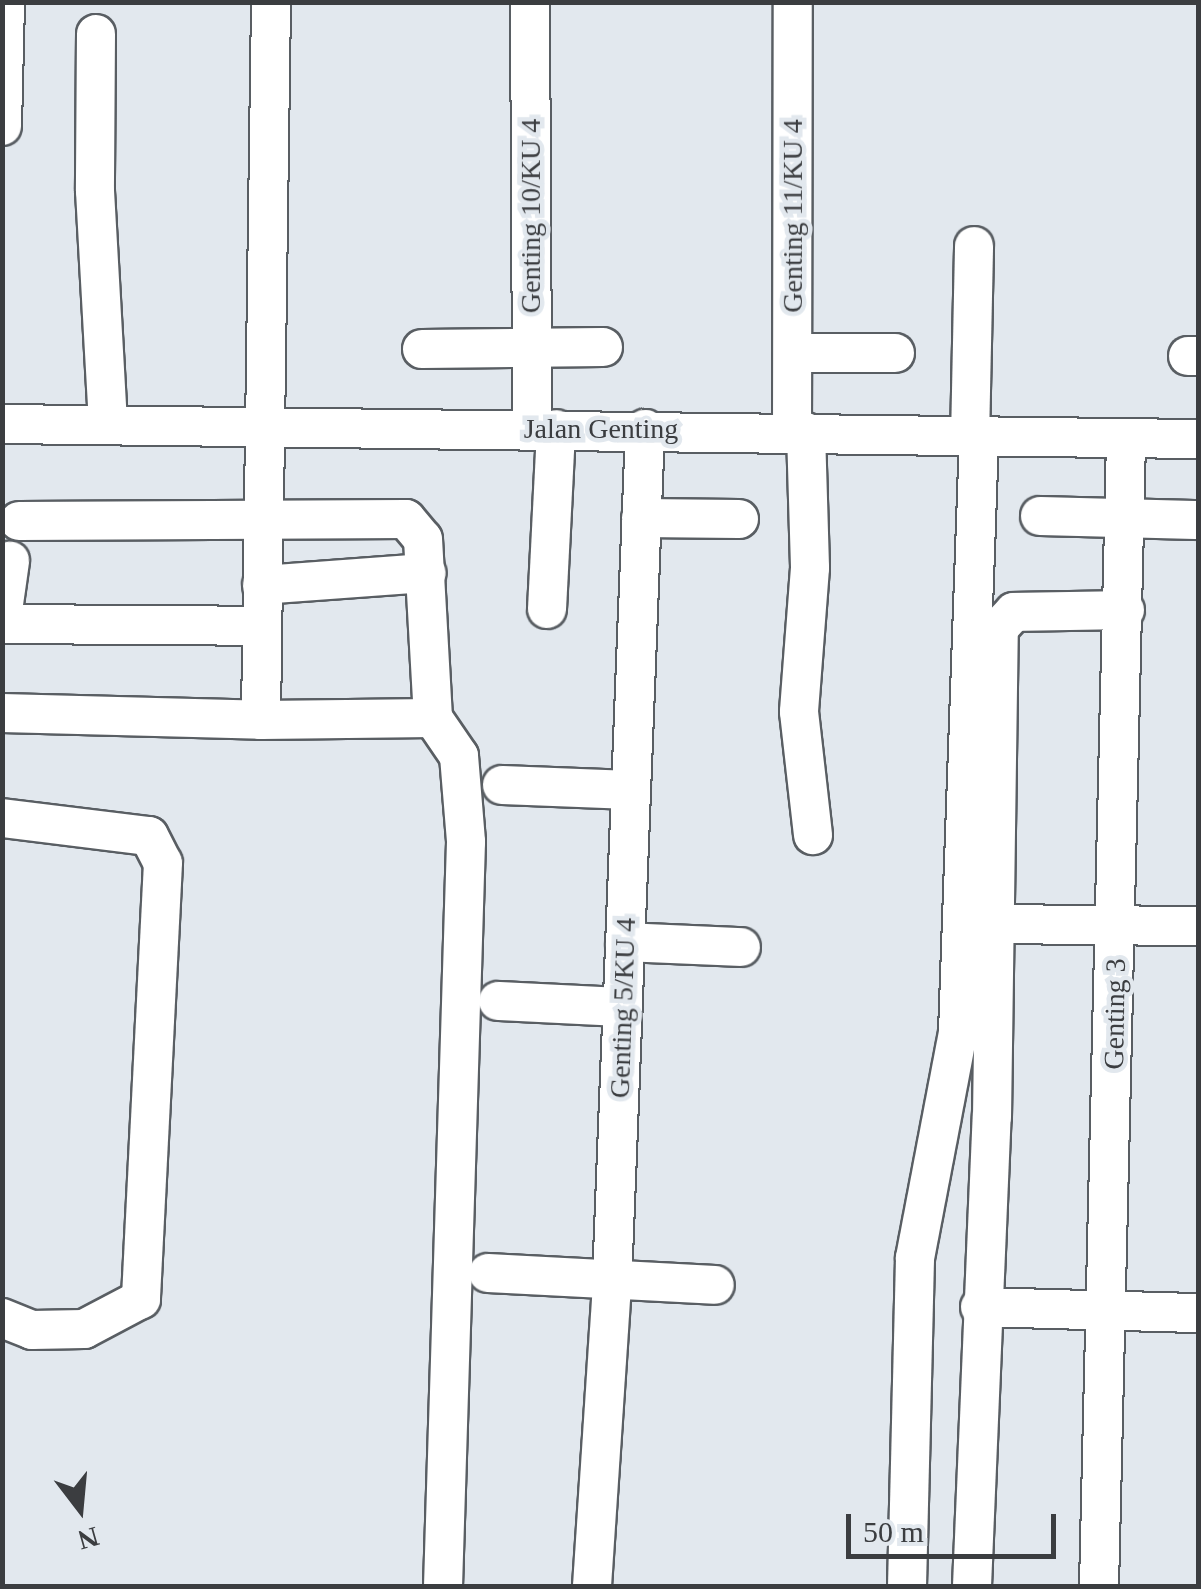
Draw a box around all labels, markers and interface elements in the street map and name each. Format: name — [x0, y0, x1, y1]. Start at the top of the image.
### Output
street label: Genting 10/KU 4 — [514, 119, 548, 313]
street label: Genting 11/KU 4 — [776, 119, 810, 313]
street label: Jalan Genting — [524, 412, 678, 446]
street label: Genting 5/KU 4 — [603, 917, 643, 1099]
street label: Genting 3 — [1097, 958, 1133, 1070]
north arrow — [30, 1459, 130, 1559]
scale bar — [851, 1494, 1061, 1556]
text: 50 m — [863, 1515, 924, 1548]
text: N — [74, 1521, 102, 1556]

